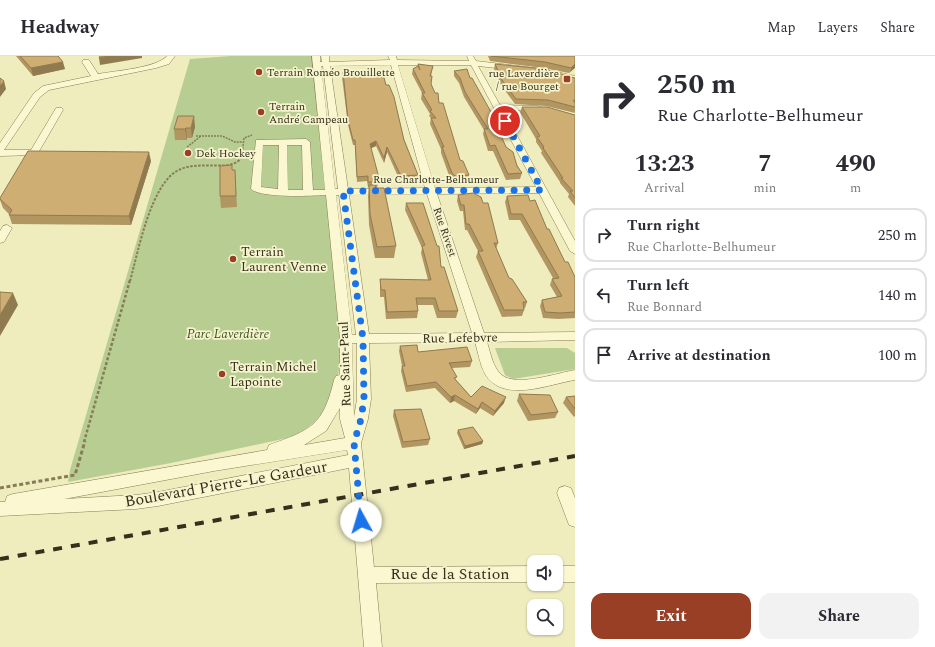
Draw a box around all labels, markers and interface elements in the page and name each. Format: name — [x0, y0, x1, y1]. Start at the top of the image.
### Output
text: Headway — [20, 13, 99, 42]
text: Map — [767, 17, 796, 38]
text: Layers — [818, 17, 858, 38]
text: Share — [880, 17, 915, 38]
text: 250 m — [657, 63, 736, 106]
place label: Terrain Roméo Brouillette — [267, 64, 395, 81]
place label: rue Laverdière / rue Bourget — [488, 65, 559, 95]
marker: Terrain Roméo Brouillette — [254, 67, 264, 77]
icon: right — [591, 72, 643, 124]
marker: rue Laverdière / rue Bourget — [562, 74, 572, 84]
place label: Terrain André Campeau — [269, 98, 348, 128]
text: Rue Charlotte-Belhumeur — [657, 102, 863, 129]
pin — [488, 104, 522, 138]
marker: Terrain André Campeau — [256, 107, 266, 117]
icon: arrive — [494, 110, 516, 132]
place label: Dek Hockey — [196, 145, 256, 162]
text: 13:23 — [634, 146, 694, 182]
text: 7 — [758, 146, 772, 182]
text: 490 — [835, 146, 876, 182]
marker: Dek Hockey — [183, 148, 193, 158]
street label: Rue Charlotte-Belhumeur — [373, 171, 500, 188]
text: Arrival — [644, 178, 685, 198]
text: min — [754, 178, 776, 198]
text: m — [850, 178, 861, 198]
street label: Rue Rivest — [429, 205, 461, 259]
text: Turn right — [627, 214, 700, 237]
icon: right — [593, 224, 615, 246]
text: 250 m — [878, 224, 917, 247]
text: Rue Charlotte-Belhumeur — [627, 237, 776, 257]
place label: Terrain Laurent Venne — [241, 242, 326, 277]
marker: Terrain Laurent Venne — [228, 254, 238, 264]
text: Turn left — [627, 274, 689, 297]
icon: left — [593, 284, 615, 306]
text: 140 m — [878, 284, 917, 307]
text: Rue Bonnard — [627, 297, 702, 317]
street label: Rue Saint-Paul — [334, 321, 356, 407]
park label: Parc Laverdière — [187, 324, 270, 344]
street label: Rue Lefebvre — [422, 327, 498, 349]
icon: arrive — [593, 344, 615, 366]
text: Arrive at destination — [627, 344, 771, 367]
text: 100 m — [878, 344, 917, 367]
place label: Terrain Michel Lapointe — [230, 357, 317, 392]
marker: Terrain Michel Lapointe — [217, 369, 227, 379]
street label: Boulevard Pierre-Le Gardeur — [123, 454, 329, 514]
position arrow — [340, 500, 382, 542]
map controls — [527, 555, 563, 635]
button: sound — [527, 555, 563, 591]
street label: Rue de la Station — [390, 562, 510, 586]
button: Exit — [591, 593, 751, 639]
button: Share — [759, 593, 919, 639]
button: search — [527, 599, 563, 635]

